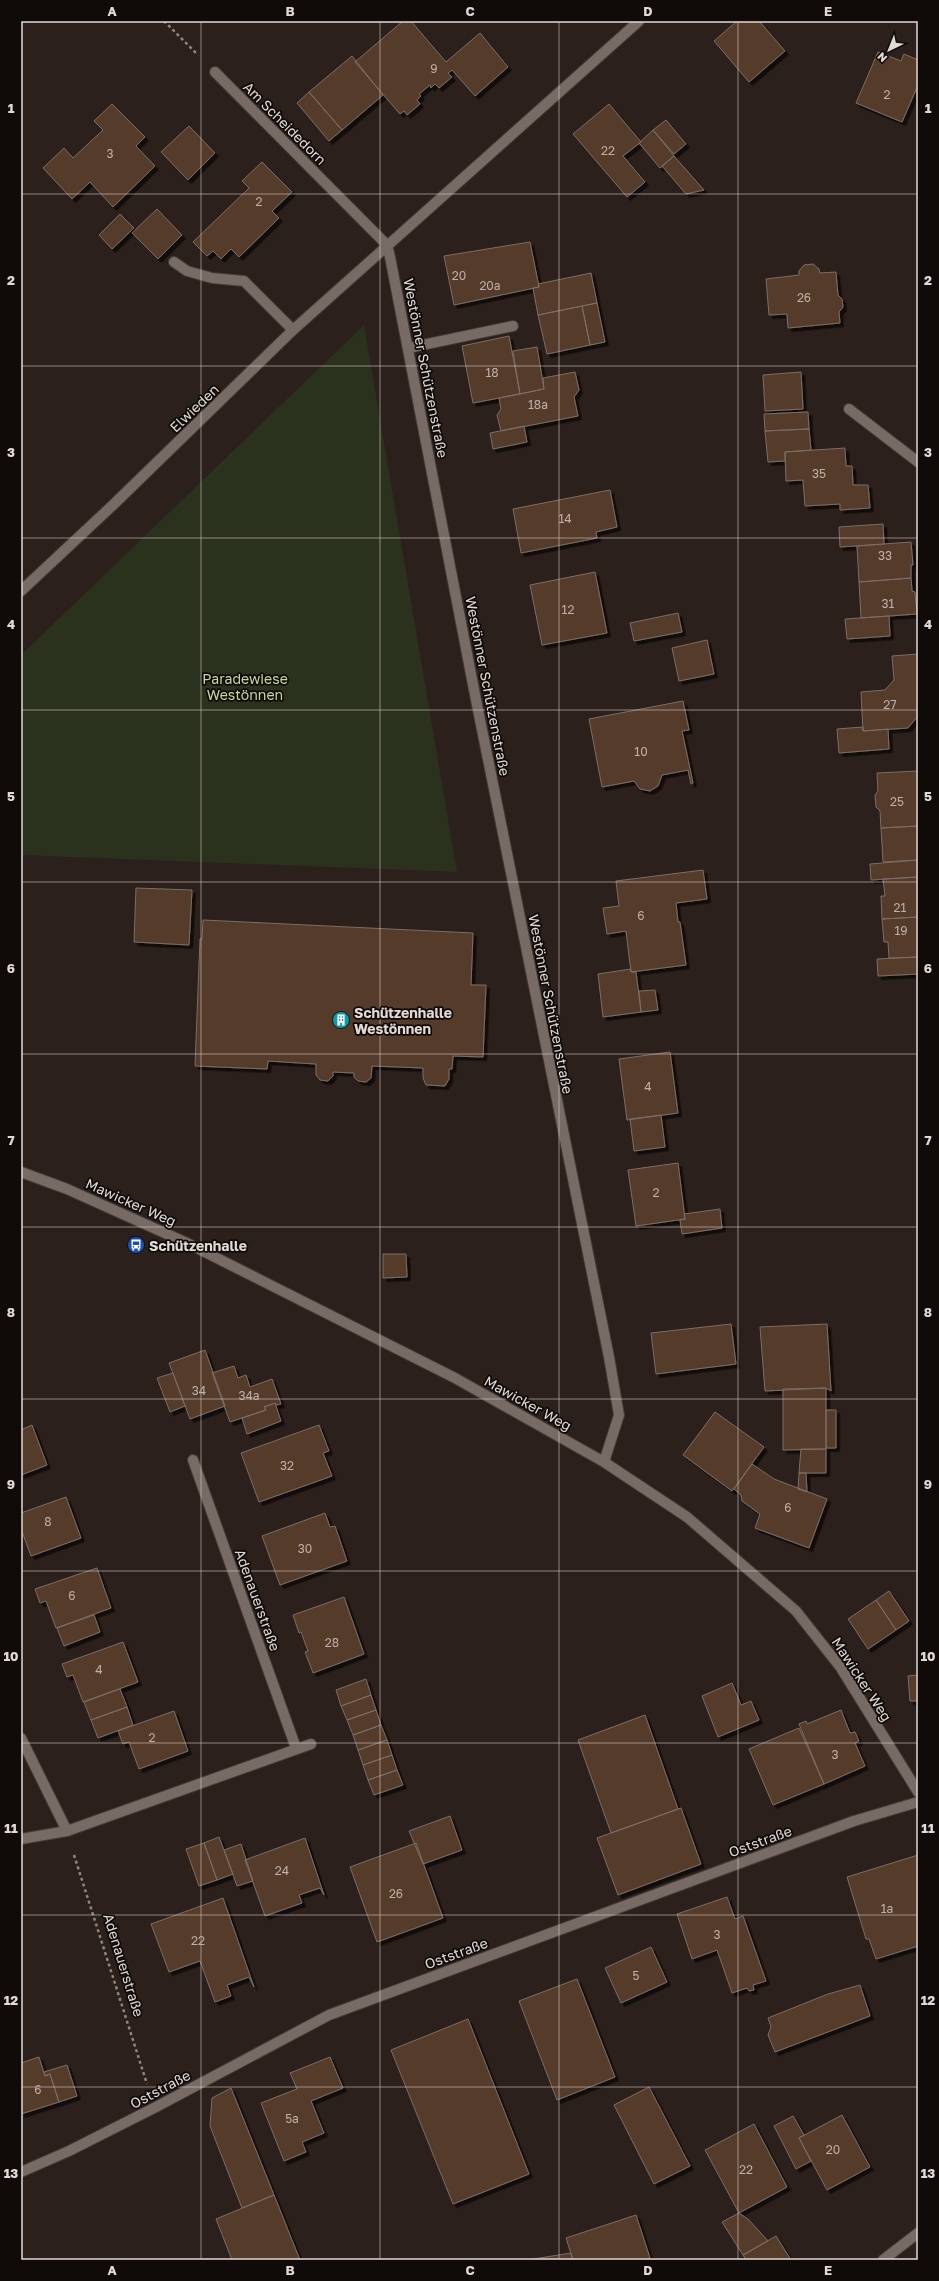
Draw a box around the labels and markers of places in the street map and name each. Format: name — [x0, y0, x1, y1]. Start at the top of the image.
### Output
place label: Schützenhalle Westönnen — [354, 1004, 452, 1037]
building icon: Schützenhalle Westönnen — [331, 1010, 351, 1030]
bus stop icon: Schützenhalle — [126, 1235, 146, 1255]
place label: Schützenhalle — [149, 1237, 247, 1254]

